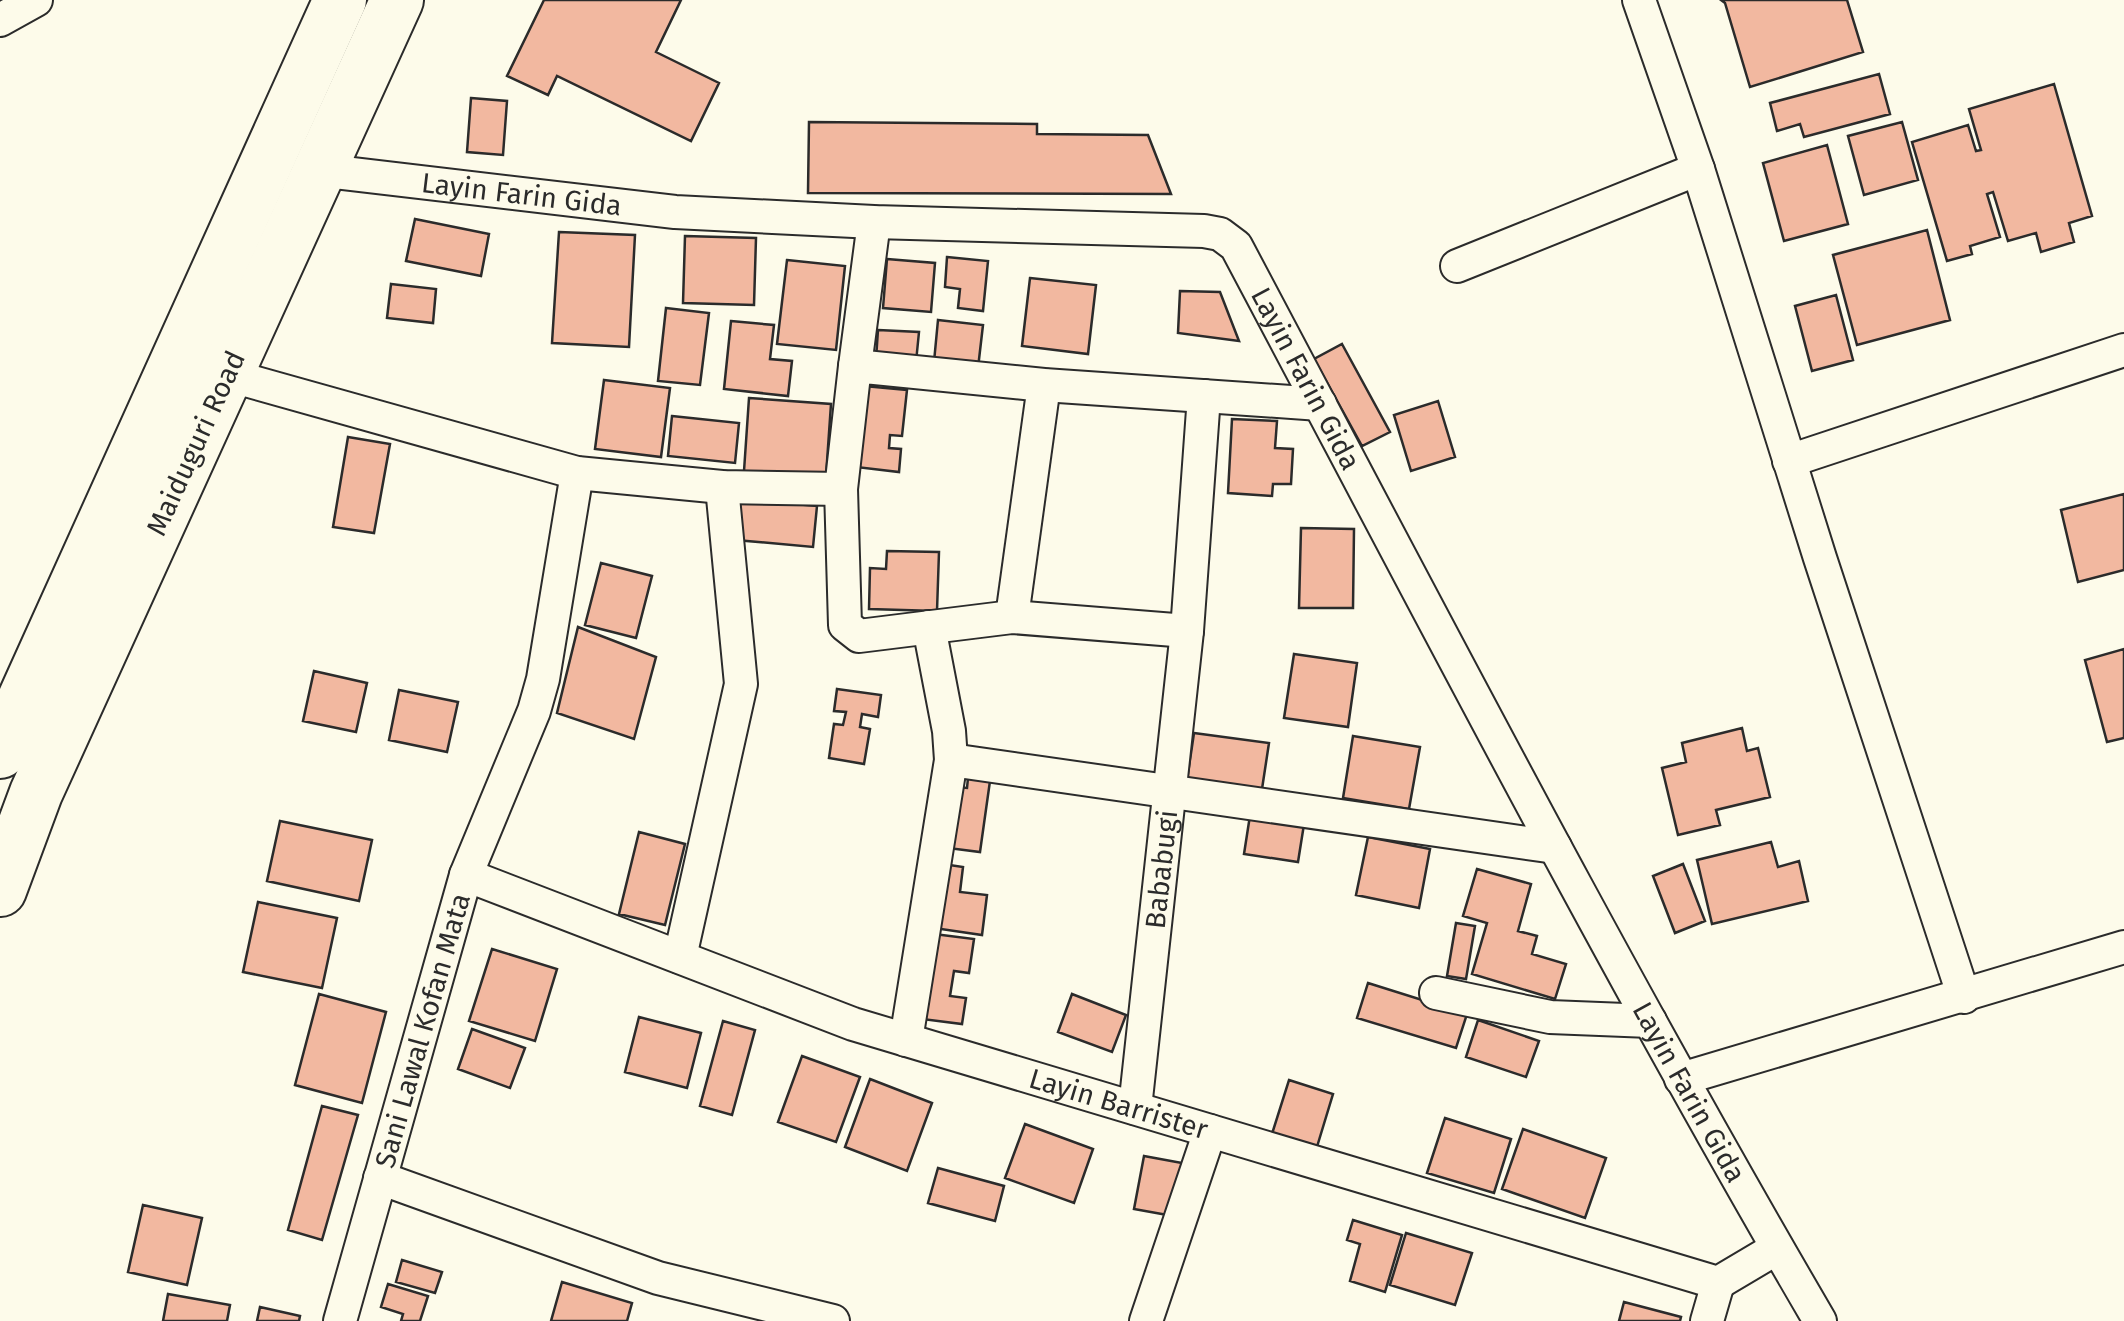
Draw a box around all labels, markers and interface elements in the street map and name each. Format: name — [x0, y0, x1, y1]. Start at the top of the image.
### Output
street label: Layin Farin Gida — [420, 166, 624, 223]
street label: Layin Farin Gida — [1244, 282, 1367, 475]
street label: Maiduguri Road — [139, 346, 252, 541]
street label: Bababugi — [1139, 808, 1184, 931]
street label: Sani Lawal Kofan Mata — [368, 889, 477, 1172]
street label: Layin Farin Gida — [1626, 996, 1753, 1188]
street label: Layin Barrister — [1025, 1062, 1212, 1146]

